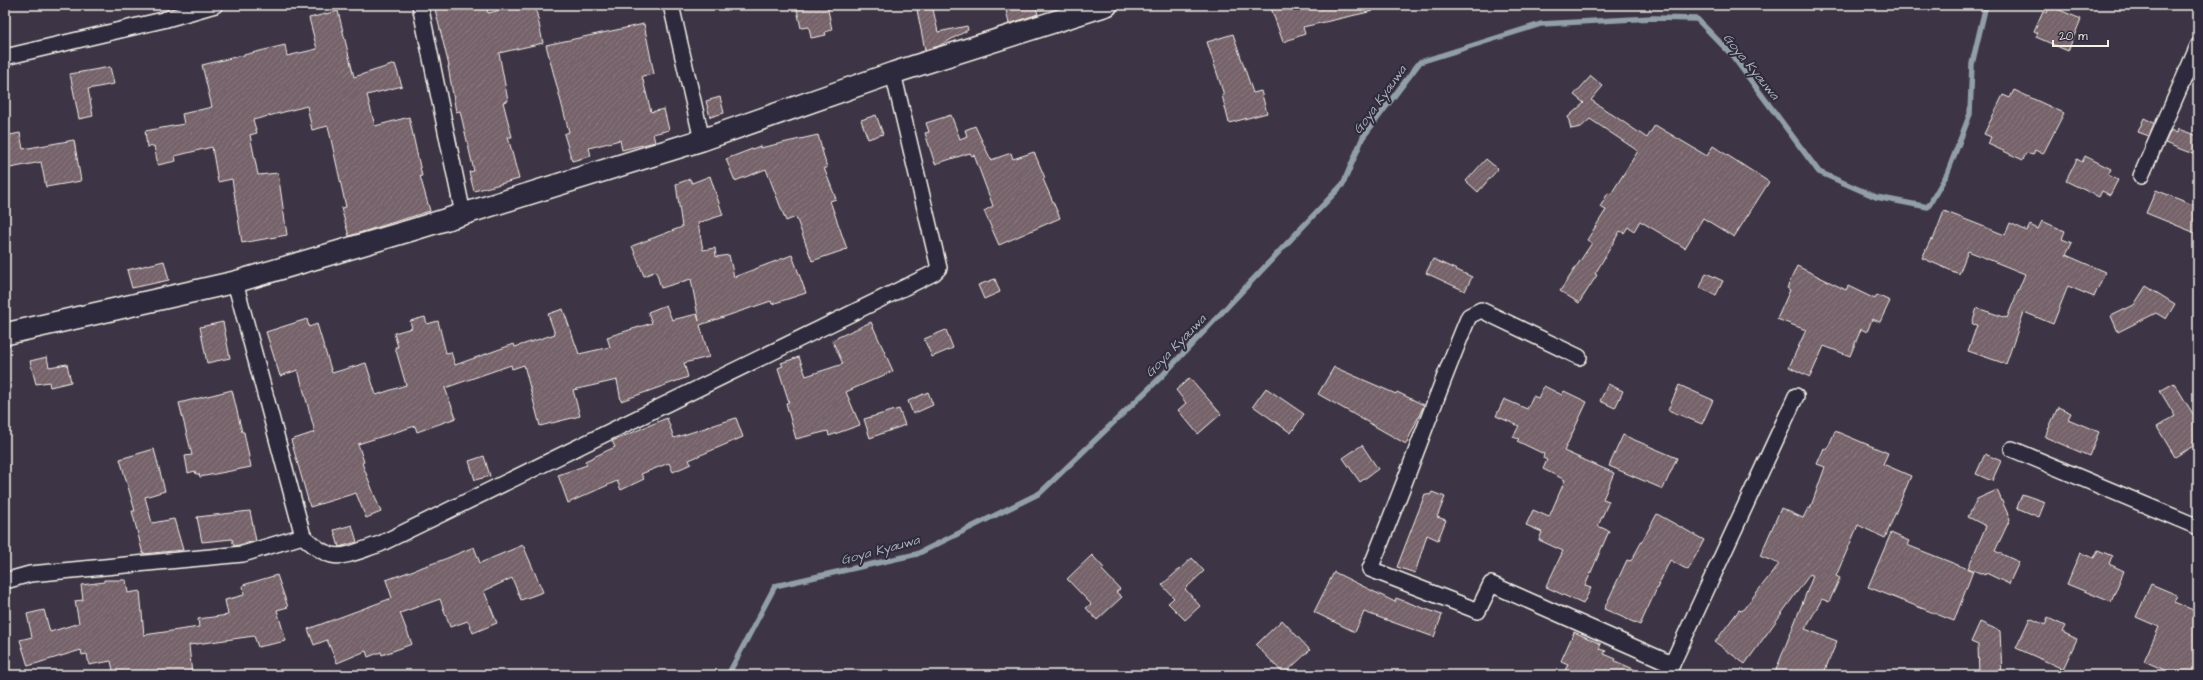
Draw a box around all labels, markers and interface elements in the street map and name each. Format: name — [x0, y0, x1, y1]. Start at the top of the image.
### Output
scale bar — [2053, 22, 2108, 48]
text: 20 m — [2059, 28, 2088, 45]
water label: Goya Kyauwa — [1718, 30, 1784, 105]
water label: Goya Kyauwa — [1349, 61, 1412, 138]
water label: Goya Kyauwa — [1141, 309, 1212, 382]
water label: Goya Kyauwa — [839, 530, 923, 570]

